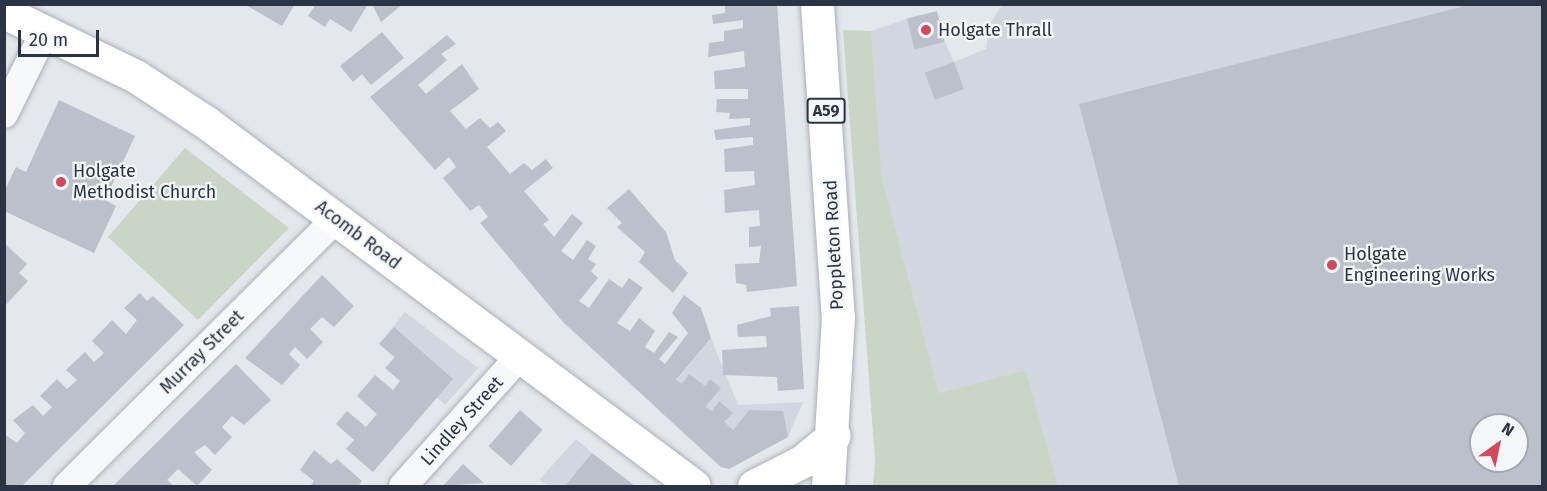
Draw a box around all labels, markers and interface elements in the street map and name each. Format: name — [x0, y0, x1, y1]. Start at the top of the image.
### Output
scale bar — [21, 18, 102, 56]
place label: Holgate Thrall — [938, 19, 1052, 41]
marker: Holgate Thrall — [919, 23, 933, 37]
text: 20 m — [29, 29, 68, 51]
road number: A59 — [806, 98, 846, 124]
place label: Holgate Methodist Church — [73, 161, 216, 204]
marker: Holgate Methodist Church — [54, 175, 68, 189]
street label: Poppleton Road — [820, 179, 848, 311]
street label: Acomb Road — [311, 196, 405, 274]
place label: Holgate Engineering Works — [1344, 244, 1495, 286]
marker: Holgate Engineering Works — [1325, 258, 1339, 272]
street label: Murray Street — [156, 306, 248, 398]
street label: Lindley Street — [416, 372, 508, 470]
north arrow — [1469, 413, 1529, 473]
text: N — [1498, 418, 1518, 440]

